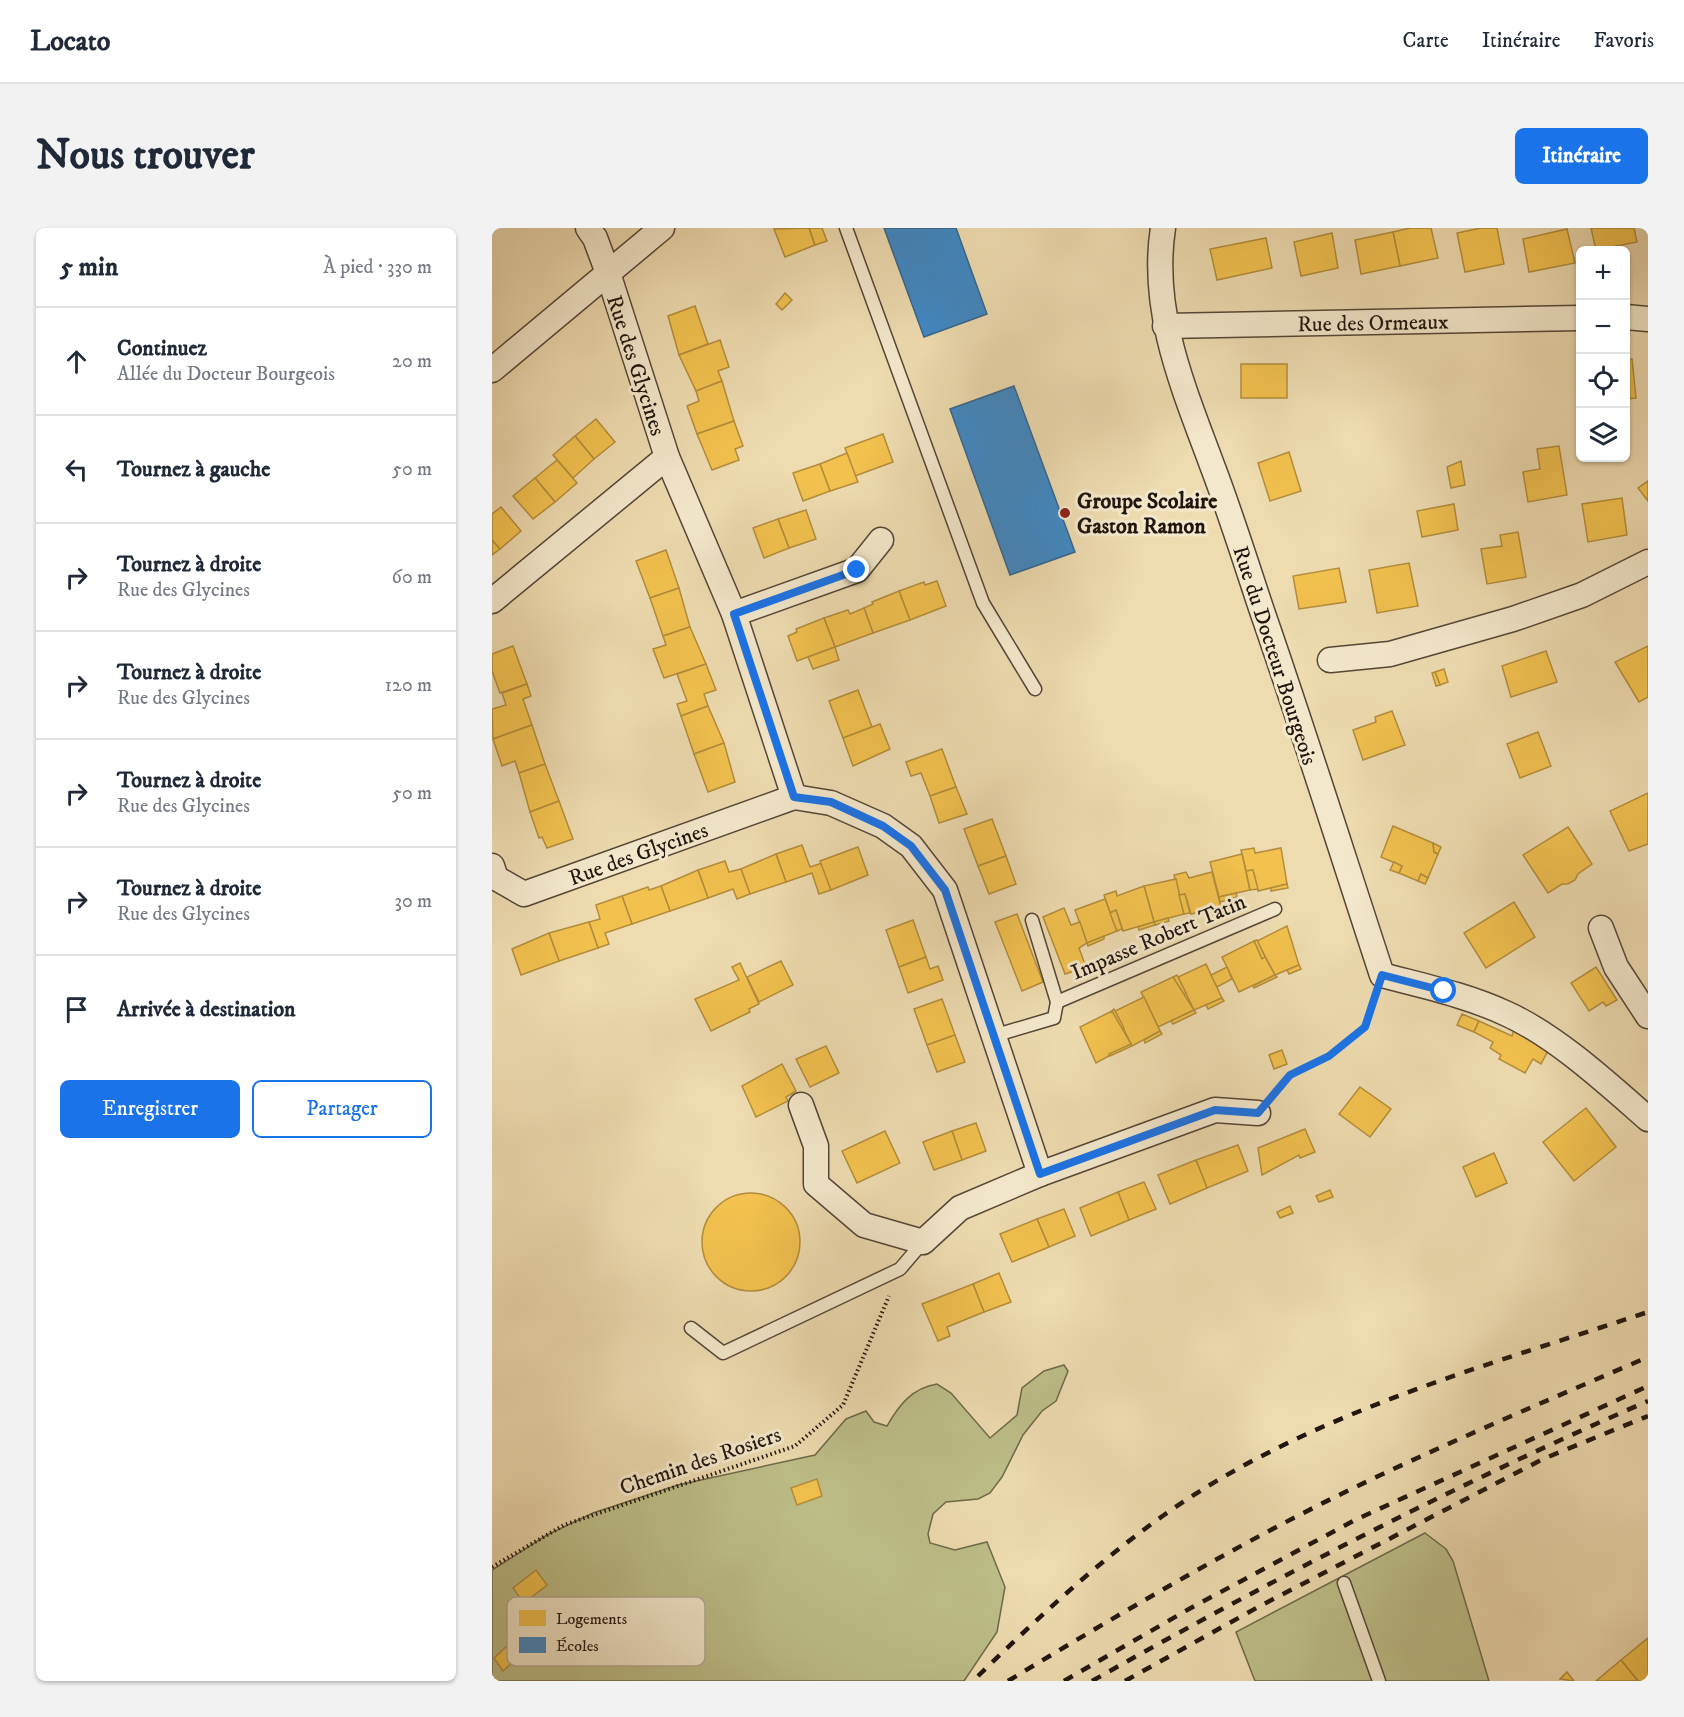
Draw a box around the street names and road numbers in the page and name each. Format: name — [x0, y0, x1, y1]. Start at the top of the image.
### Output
street label: Rue des Glycines — [600, 292, 671, 439]
street label: Rue des Ormeaux — [1297, 309, 1449, 338]
street label: Rue du Docteur Bourgeois — [1226, 543, 1323, 768]
street label: Rue des Glycines — [565, 817, 712, 892]
street label: Impasse Robert Tatin — [1067, 888, 1251, 986]
street label: Chemin des Rosiers — [616, 1421, 785, 1502]

